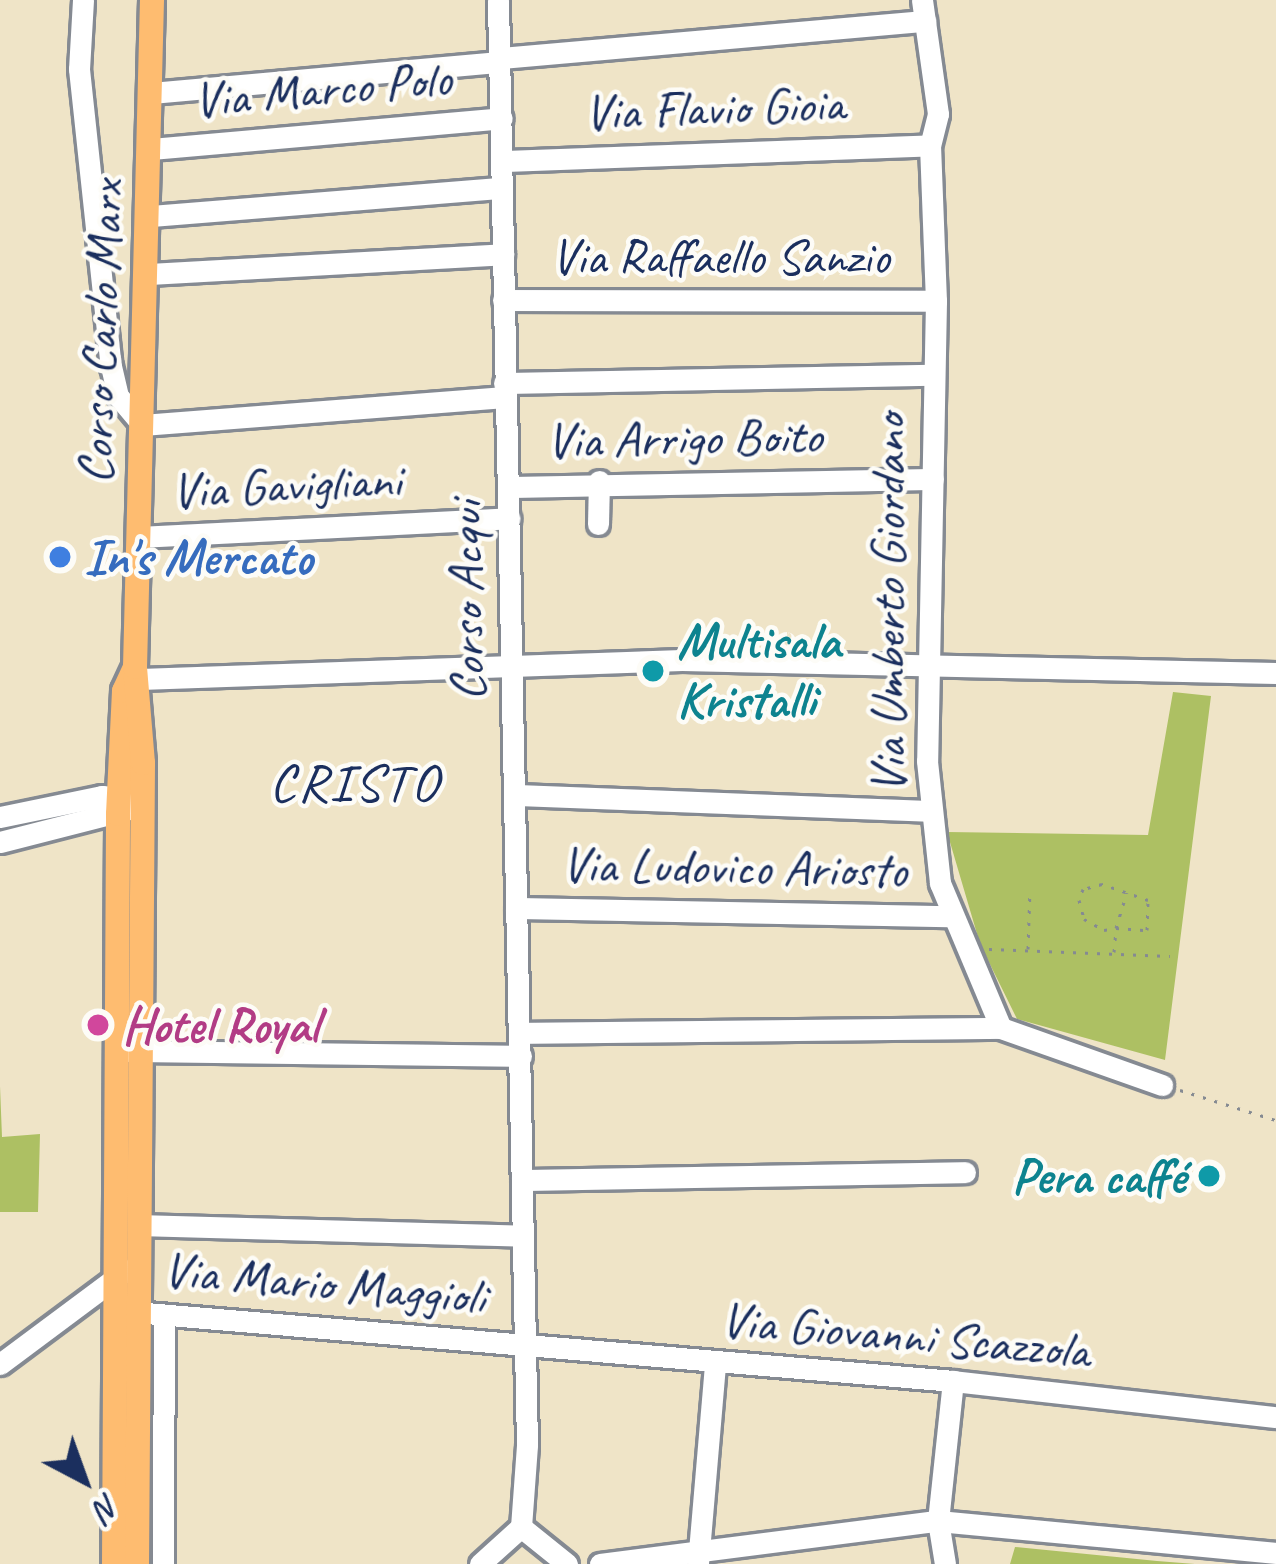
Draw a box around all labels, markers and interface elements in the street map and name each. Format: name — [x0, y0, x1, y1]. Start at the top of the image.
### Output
street label: Via Marco Polo — [190, 47, 454, 131]
street label: Via Flavio Gioia — [581, 73, 847, 143]
street label: Corso Carlo Marx — [64, 178, 136, 486]
street label: Via Raffaello Sanzio — [550, 225, 890, 287]
street label: Via Arrigo Boito — [545, 405, 823, 471]
street label: Via Umberto Giordano — [857, 414, 919, 794]
street label: Via Gavigliani — [169, 448, 403, 522]
street label: Corso Acqui — [434, 501, 498, 701]
place label: In's Mercato — [84, 526, 311, 588]
marker: In's Mercato — [47, 544, 73, 570]
place label: Multisala Kristalli — [677, 611, 840, 731]
marker: Multisala Kristalli — [640, 658, 666, 684]
district label: CRISTO — [271, 750, 439, 814]
street label: Via Ludovico Ariosto — [562, 833, 906, 901]
place label: Hotel Royal — [122, 994, 318, 1056]
marker: Hotel Royal — [85, 1012, 111, 1038]
place label: Pera caffé — [1010, 1145, 1185, 1207]
marker: Pera caffé — [1196, 1163, 1222, 1189]
street label: Via Mario Maggioli — [159, 1238, 489, 1328]
street label: Via Giovanni Scazzola — [718, 1288, 1092, 1382]
north arrow — [24, 1420, 144, 1540]
text: N — [86, 1485, 129, 1530]

